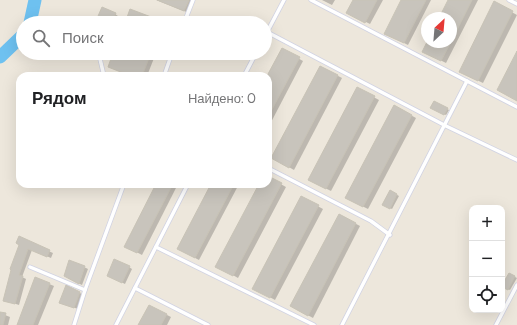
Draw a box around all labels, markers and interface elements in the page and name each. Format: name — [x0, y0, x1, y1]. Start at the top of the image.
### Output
north arrow — [421, 12, 457, 48]
search box — [16, 16, 272, 60]
icon: search — [30, 27, 52, 49]
text: Поиск — [62, 28, 104, 48]
text: Рядом — [32, 87, 87, 109]
text: Найдено: 0 — [188, 90, 256, 107]
map controls — [469, 205, 505, 313]
button: + — [469, 205, 505, 241]
button: − — [469, 241, 505, 277]
button: locate — [469, 277, 505, 313]

